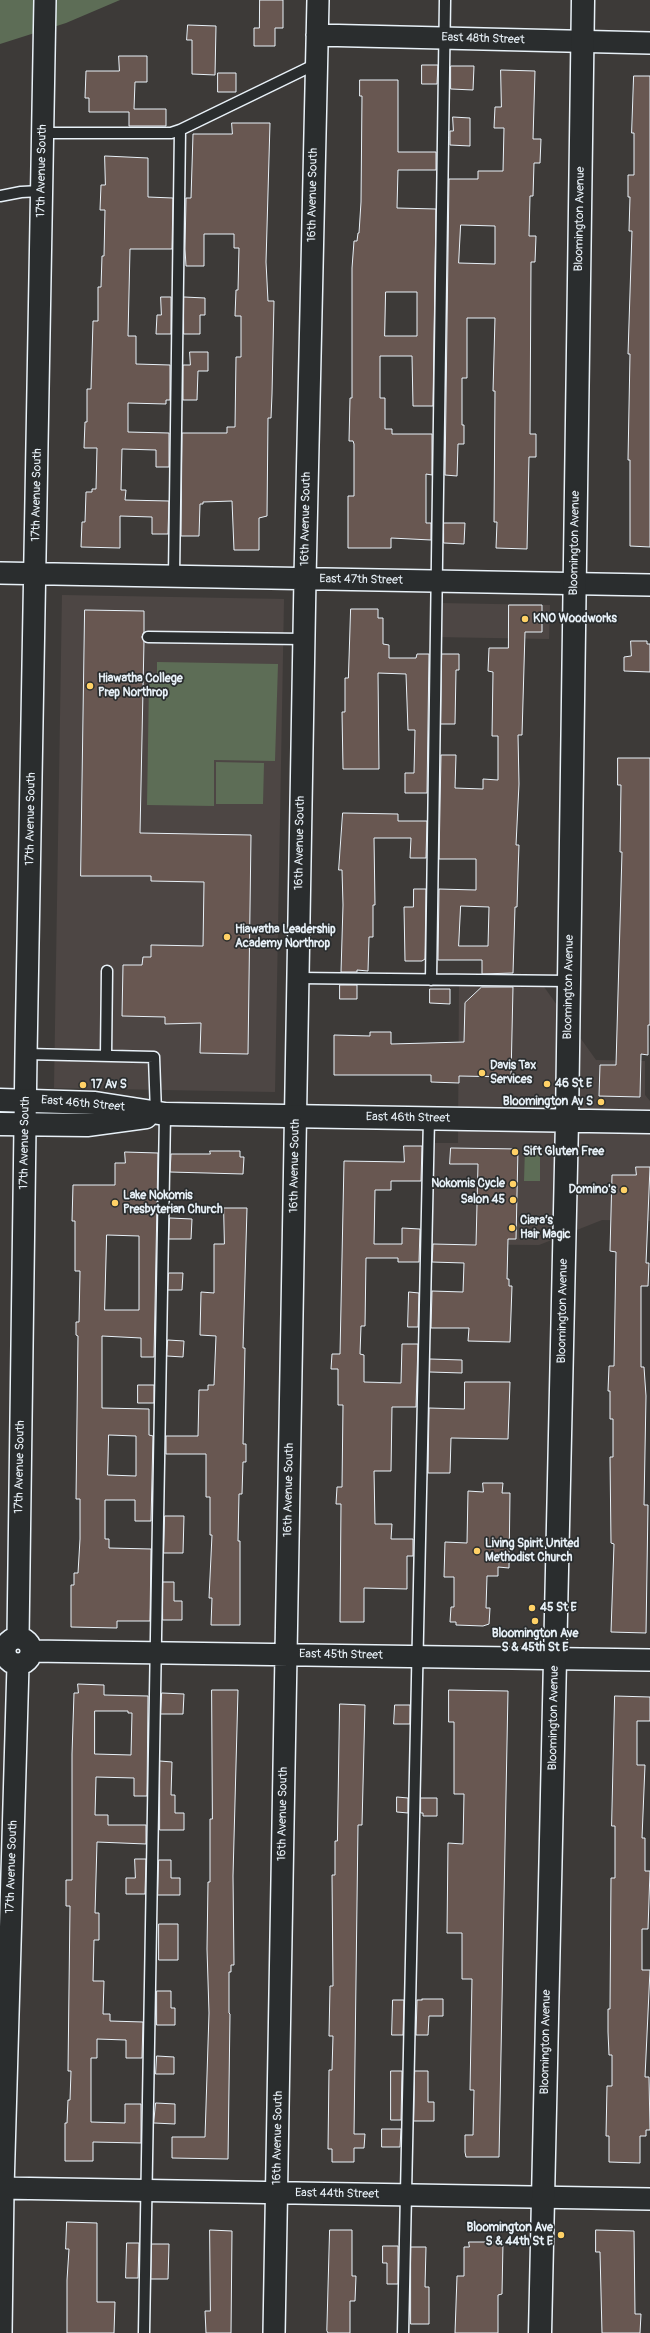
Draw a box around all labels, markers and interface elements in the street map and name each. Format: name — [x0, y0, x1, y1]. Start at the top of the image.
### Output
street label: East 48th Street — [441, 30, 525, 48]
street label: 17th Avenue South — [34, 124, 50, 218]
street label: 16th Avenue South — [305, 148, 321, 242]
street label: Bloomington Avenue — [572, 166, 588, 272]
street label: 17th Avenue South — [29, 448, 45, 542]
street label: 16th Avenue South — [298, 472, 314, 566]
street label: Bloomington Avenue — [567, 490, 583, 596]
street label: East 47th Street — [319, 572, 403, 588]
place label: KNO Woodworks — [533, 612, 617, 626]
marker: KNO Woodworks — [520, 614, 530, 624]
place label: Hiawatha College Prep Northrop — [98, 672, 183, 700]
marker: Hiawatha College Prep Northrop — [85, 681, 95, 691]
street label: 17th Avenue South — [23, 772, 39, 866]
street label: 16th Avenue South — [292, 796, 308, 890]
place label: Hiawatha Leadership Academy Northrop — [235, 923, 336, 951]
marker: Hiawatha Leadership Academy Northrop — [222, 932, 232, 942]
street label: Bloomington Avenue — [561, 934, 577, 1040]
place label: Davis Tax Services — [490, 1059, 536, 1087]
marker: Davis Tax Services — [477, 1068, 487, 1078]
place label: 46 St E — [555, 1077, 592, 1091]
place label: 17 Av S — [91, 1078, 127, 1092]
marker: 46 St E — [542, 1079, 552, 1089]
marker: 17 Av S — [78, 1080, 88, 1090]
street label: East 46th Street — [40, 1093, 126, 1115]
place label: Bloomington Av S — [503, 1095, 593, 1109]
street label: 17th Avenue South — [17, 1096, 33, 1190]
marker: Bloomington Av S — [596, 1097, 606, 1107]
street label: East 46th Street — [366, 1110, 450, 1126]
street label: 16th Avenue South — [287, 1119, 303, 1213]
place label: Sift Gluten Free — [523, 1145, 604, 1159]
marker: Sift Gluten Free — [510, 1147, 520, 1157]
place label: Nokomis Cycle — [431, 1177, 505, 1191]
marker: Nokomis Cycle — [508, 1179, 518, 1189]
place label: Domino's — [569, 1183, 616, 1197]
marker: Domino's — [619, 1185, 629, 1195]
place label: Lake Nokomis Presbyterian Church — [123, 1189, 223, 1217]
place label: Salon 45 — [460, 1193, 505, 1207]
marker: Salon 45 — [508, 1195, 518, 1205]
marker: Lake Nokomis Presbyterian Church — [110, 1198, 120, 1208]
place label: Ciara’s Hair Magic — [520, 1214, 571, 1242]
marker: Ciara’s Hair Magic — [507, 1223, 517, 1233]
street label: Bloomington Avenue — [555, 1258, 571, 1364]
street label: 17th Avenue South — [12, 1420, 28, 1514]
street label: 16th Avenue South — [281, 1443, 297, 1537]
place label: Living Spirit United Methodist Church — [485, 1537, 579, 1565]
marker: Living Spirit United Methodist Church — [472, 1546, 482, 1556]
place label: 45 St E — [540, 1601, 577, 1615]
marker: 45 St E — [527, 1603, 537, 1613]
marker: Bloomington Ave S & 45th St E — [530, 1616, 540, 1626]
place label: Bloomington Ave S & 45th St E — [492, 1627, 578, 1655]
street label: East 45th Street — [299, 1647, 383, 1663]
street label: Bloomington Avenue — [546, 1665, 562, 1771]
street label: 16th Avenue South — [275, 1767, 291, 1861]
street label: 17th Avenue South — [3, 1820, 21, 1914]
street label: Bloomington Avenue — [538, 1989, 554, 2095]
street label: 16th Avenue South — [270, 2091, 286, 2185]
street label: East 44th Street — [295, 2186, 379, 2202]
place label: Bloomington Ave S & 44th St E — [466, 2221, 553, 2249]
marker: Bloomington Ave S & 44th St E — [556, 2230, 566, 2240]

